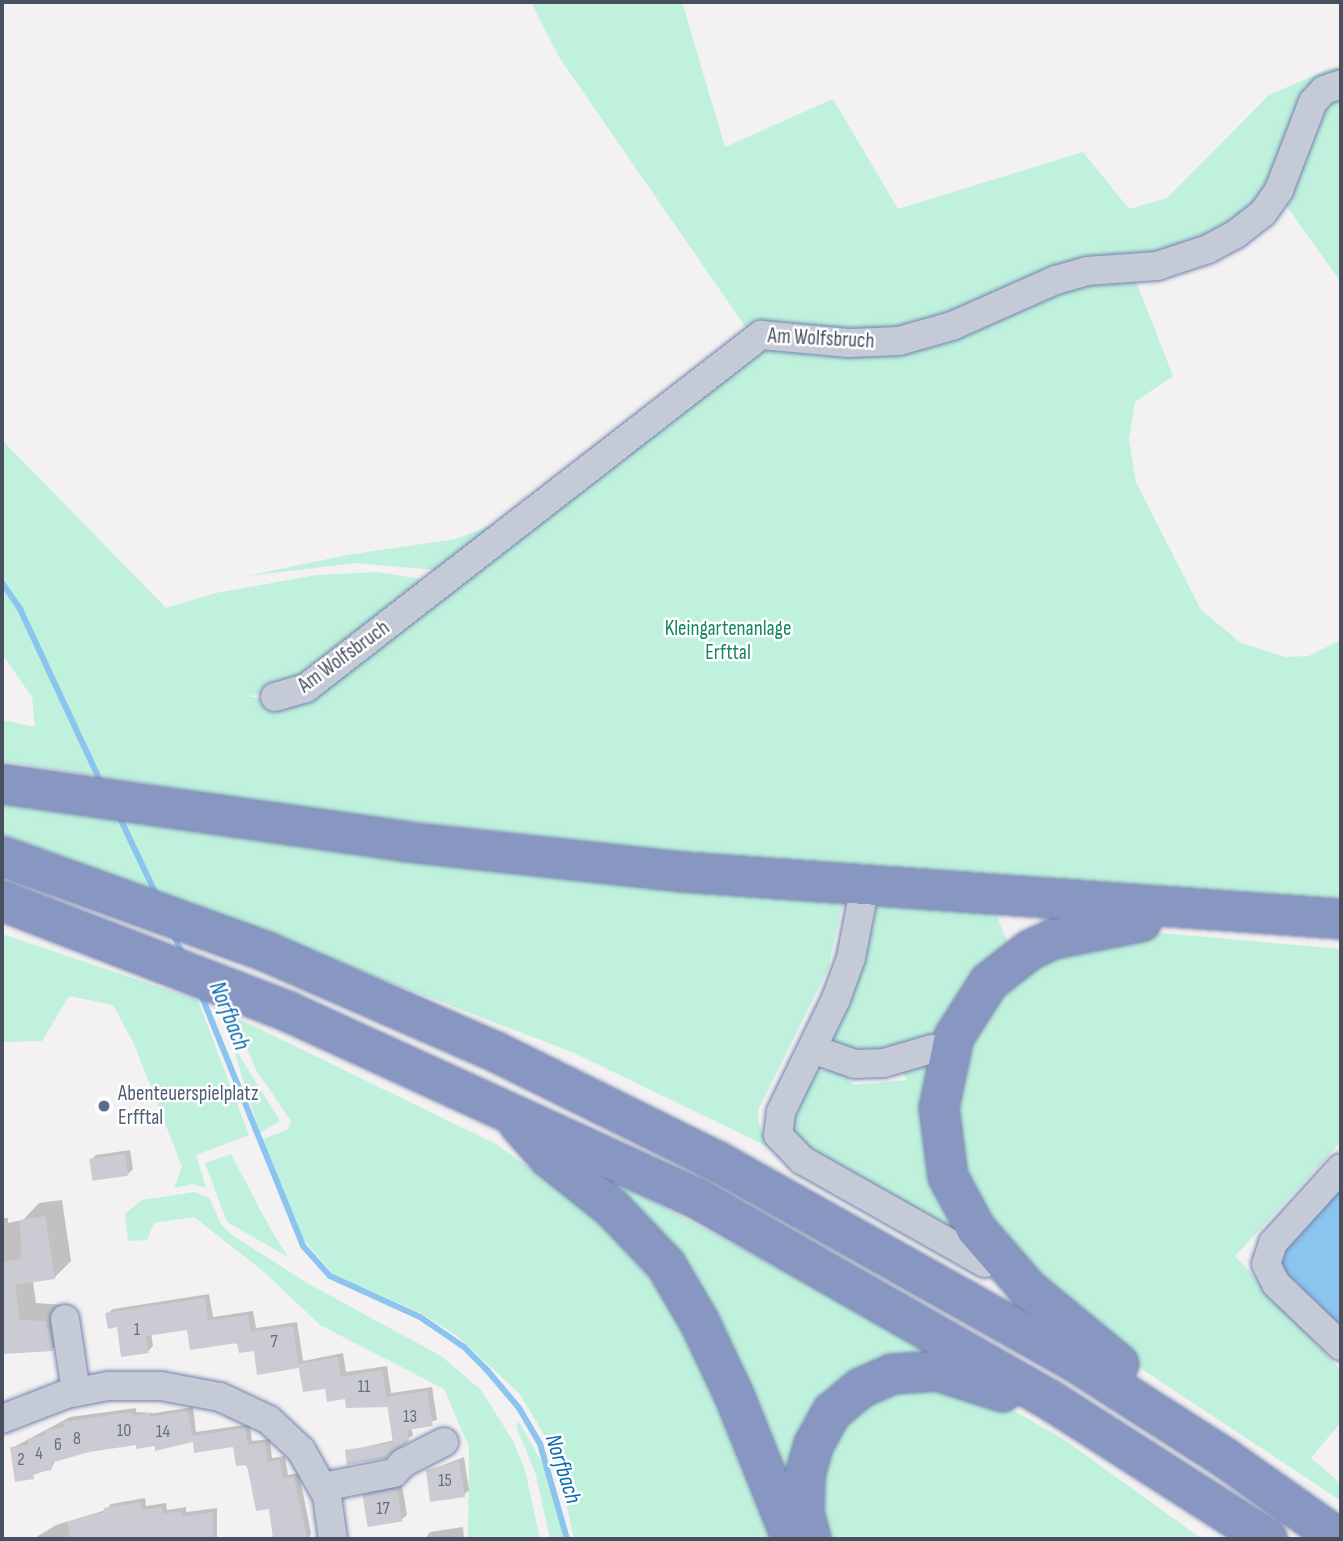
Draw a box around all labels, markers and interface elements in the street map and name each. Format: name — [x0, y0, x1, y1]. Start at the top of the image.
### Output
street label: Am Wolfsbruch — [767, 324, 875, 354]
street label: Am Wolfsbruch — [293, 615, 395, 699]
park label: Kleingartenanlage Erfttal — [665, 616, 791, 666]
water label: Norfbach — [203, 978, 255, 1054]
place label: Abenteuerspielplatz Erfftal — [118, 1081, 258, 1131]
marker: Abenteuerspielplatz Erfftal — [96, 1098, 112, 1114]
house number: 1 — [134, 1319, 140, 1341]
house number: 7 — [270, 1331, 278, 1353]
house number: 11 — [358, 1376, 370, 1398]
house number: 13 — [403, 1406, 417, 1428]
house number: 10 — [117, 1420, 131, 1442]
house number: 14 — [156, 1421, 170, 1443]
house number: 8 — [73, 1428, 81, 1450]
water label: Norfbach — [539, 1431, 587, 1507]
house number: 6 — [54, 1434, 62, 1456]
house number: 4 — [35, 1443, 43, 1465]
house number: 2 — [17, 1449, 25, 1471]
house number: 15 — [438, 1470, 452, 1492]
house number: 17 — [376, 1498, 390, 1520]

